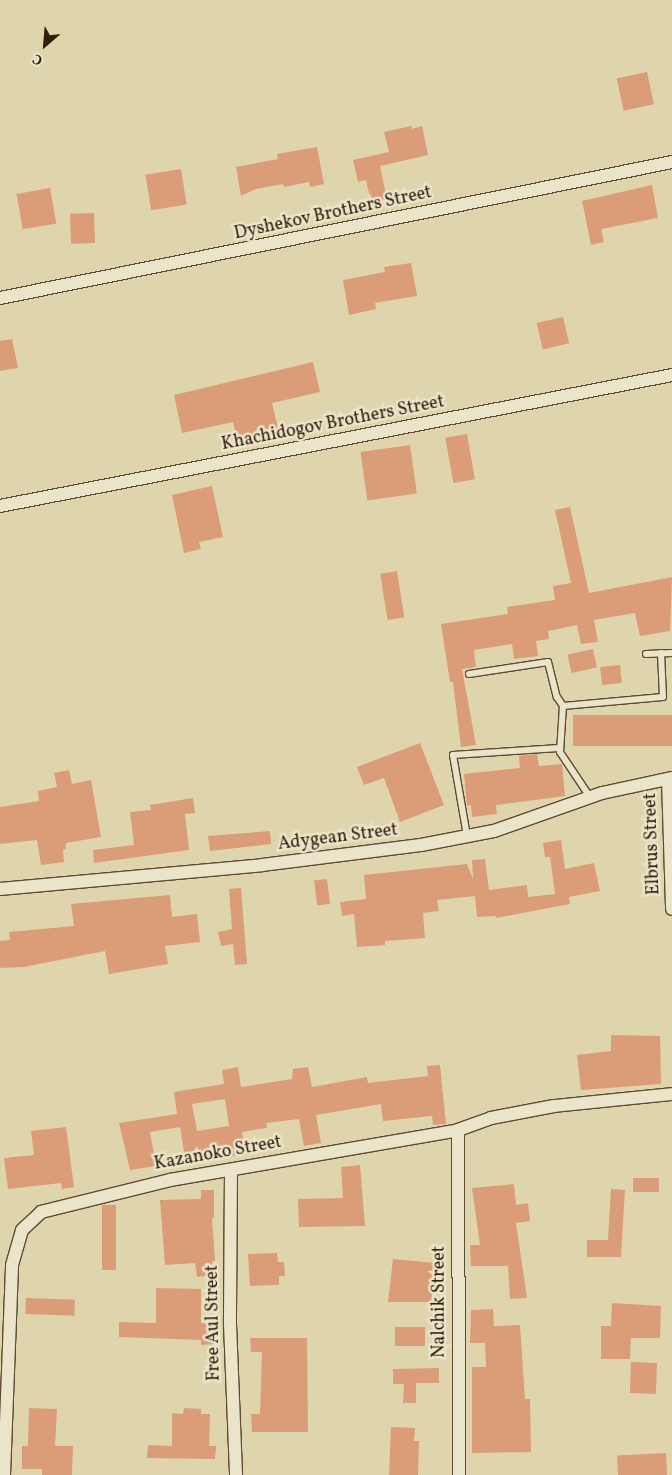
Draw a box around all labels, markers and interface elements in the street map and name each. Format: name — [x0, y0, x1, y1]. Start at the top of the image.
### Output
north arrow — [20, 20, 70, 70]
text: С — [30, 48, 46, 69]
street label: Dyshekov Brothers Street — [232, 182, 434, 246]
street label: Khachidogov Brothers Street — [220, 392, 446, 456]
street label: Elbrus Street — [640, 793, 666, 895]
street label: Adygean Street — [277, 820, 399, 856]
street label: Kazanoko Street — [153, 1132, 283, 1176]
street label: Nalchik Street — [429, 1246, 451, 1358]
street label: Free Aul Street — [202, 1265, 226, 1381]

